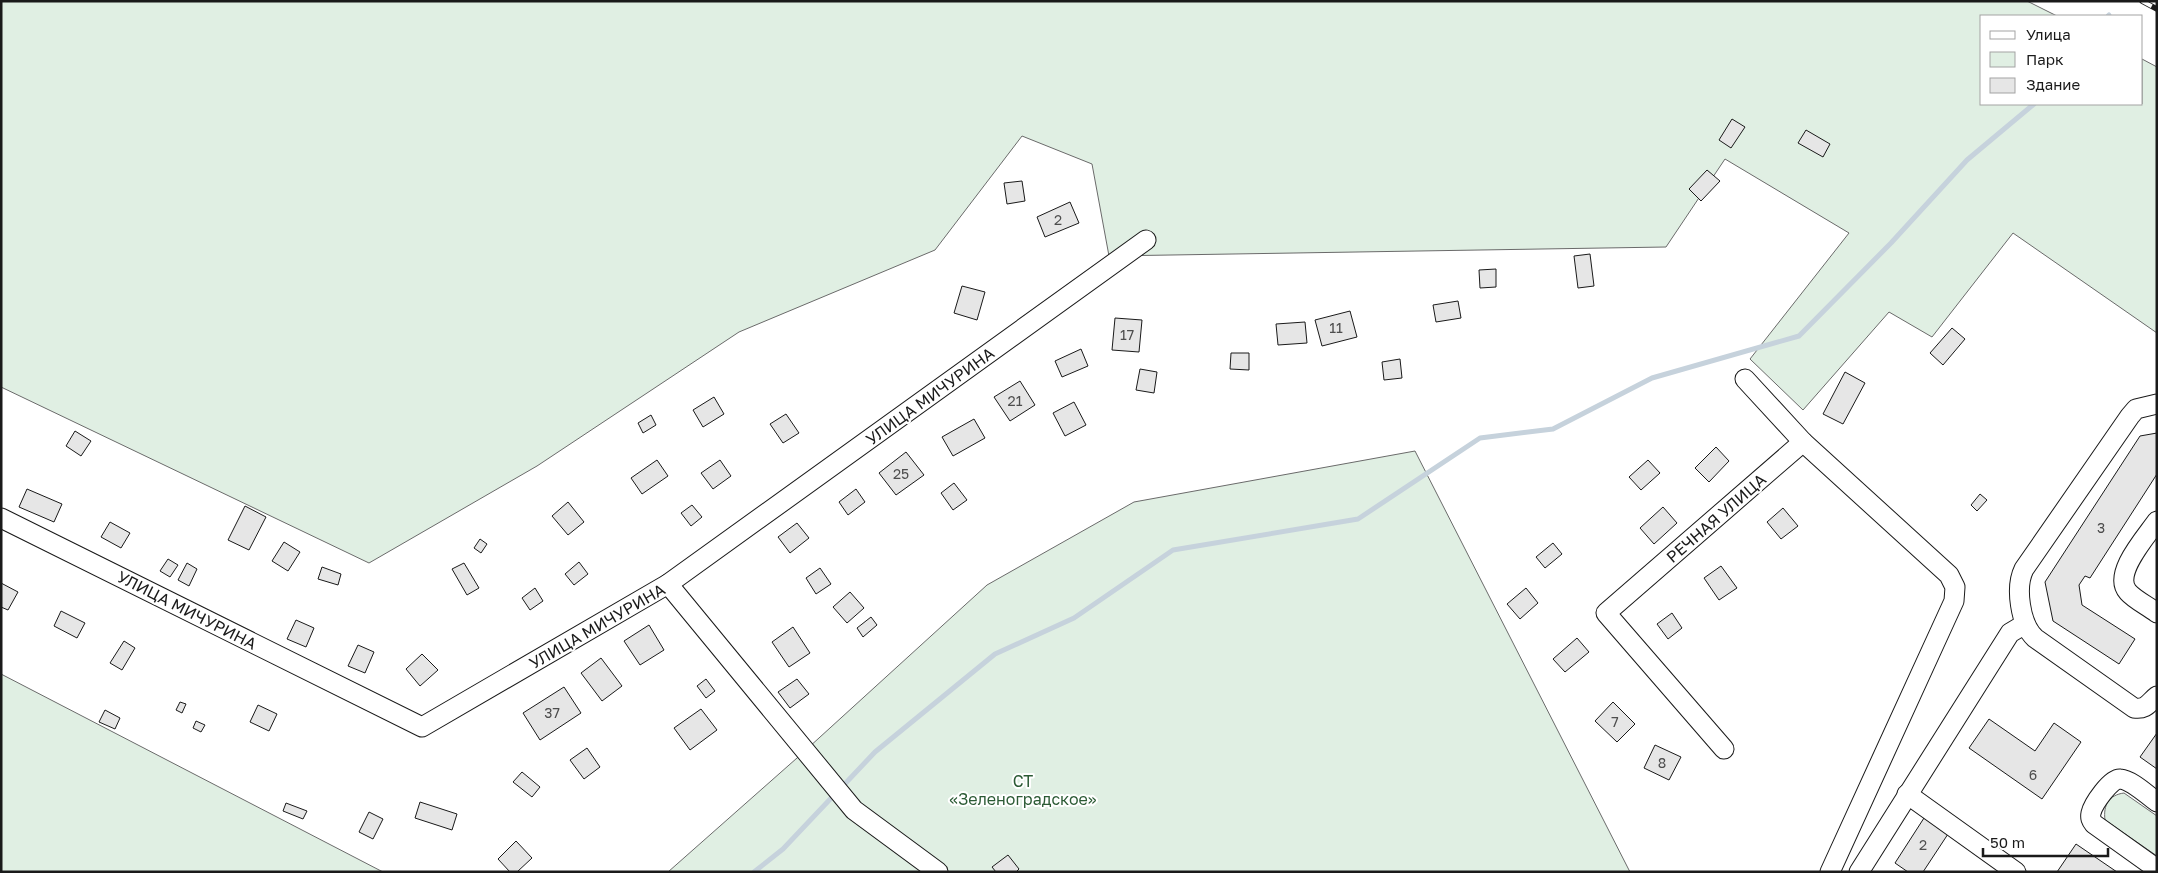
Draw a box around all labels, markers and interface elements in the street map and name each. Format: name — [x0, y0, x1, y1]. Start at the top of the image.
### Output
legend — [1980, 15, 2143, 105]
text: Улица — [2026, 25, 2071, 43]
text: Парк — [2026, 50, 2064, 68]
text: Здание — [2026, 75, 2080, 93]
house number: 2 — [1054, 211, 1062, 228]
house number: 11 — [1329, 319, 1343, 336]
house number: 17 — [1120, 326, 1134, 343]
street label: УЛИЦА МИЧУРИНА — [862, 343, 998, 449]
house number: 21 — [1008, 392, 1023, 409]
house number: 25 — [893, 465, 909, 482]
street label: РЕЧНАЯ УЛИЦА — [1662, 469, 1770, 567]
house number: 3 — [2097, 519, 2105, 536]
street label: УЛИЦА МИЧУРИНА — [114, 566, 260, 654]
street label: УЛИЦА МИЧУРИНА — [525, 579, 669, 673]
house number: 37 — [544, 704, 560, 721]
house number: 7 — [1611, 713, 1619, 730]
house number: 8 — [1658, 754, 1666, 771]
house number: 6 — [2029, 766, 2037, 783]
park label: СТ «Зеленоградское» — [949, 771, 1097, 809]
scale bar — [1983, 826, 2108, 858]
text: 50 m — [1990, 833, 2025, 851]
house number: 2 — [1919, 836, 1927, 853]

